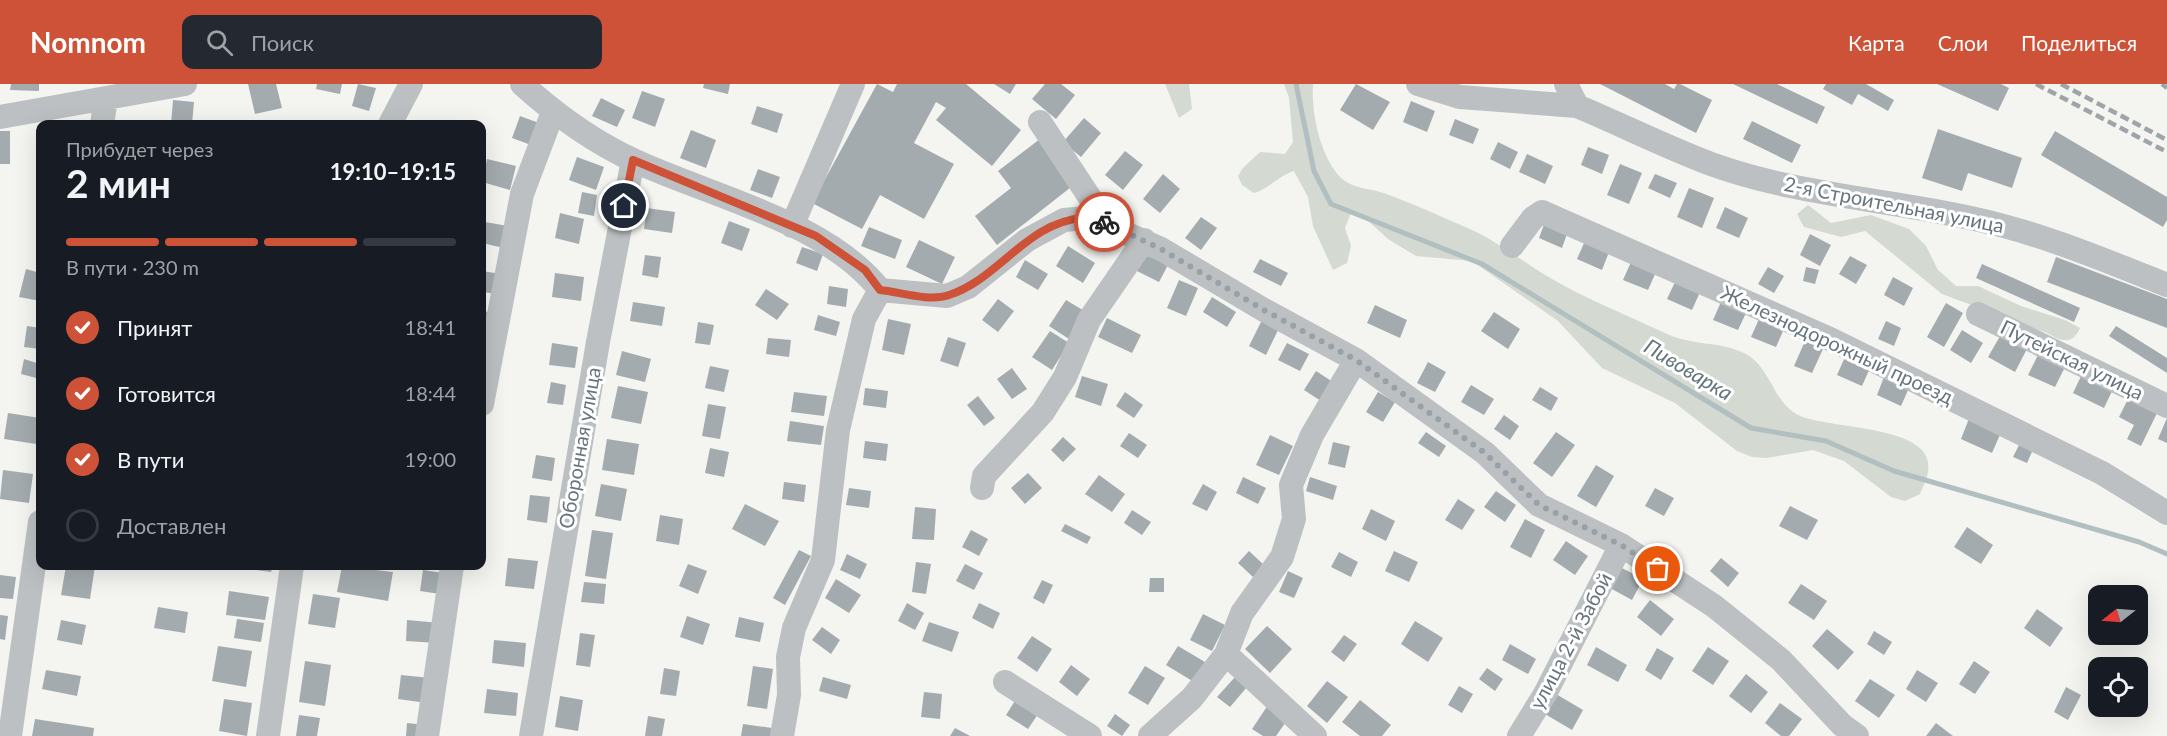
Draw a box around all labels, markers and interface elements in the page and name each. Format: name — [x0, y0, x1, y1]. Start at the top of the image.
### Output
search box — [182, 15, 602, 69]
text: Nomnom — [30, 25, 146, 59]
icon: search — [203, 26, 236, 59]
text: Поиск — [251, 29, 314, 56]
text: Карта — [1848, 30, 1905, 55]
text: Слои — [1938, 30, 1988, 55]
text: Поделиться — [2021, 30, 2137, 55]
text: Прибудет через — [66, 137, 213, 161]
text: 19:10–19:15 — [330, 158, 456, 185]
text: 2 мин — [66, 160, 171, 206]
street label: 2-я Строительная улица — [1782, 171, 2006, 237]
pin — [598, 180, 649, 231]
icon: home — [607, 189, 640, 222]
courier — [1074, 192, 1134, 252]
icon: bike — [1088, 206, 1121, 239]
text: В пути · 230 m — [66, 255, 199, 279]
street label: Железнодорожный проезд — [1718, 280, 1957, 409]
icon: check — [66, 311, 99, 344]
text: Принят — [117, 314, 192, 341]
street label: Путейская улица — [1997, 314, 2148, 404]
text: 18:41 — [405, 315, 456, 339]
water label: Пивоварка — [1640, 333, 1737, 405]
street label: Оборонная улица — [553, 365, 605, 530]
icon: check — [66, 377, 99, 410]
text: Готовится — [117, 380, 216, 407]
text: 18:44 — [405, 381, 456, 405]
icon: check — [66, 443, 99, 476]
text: В пути — [117, 446, 184, 473]
text: 19:00 — [405, 447, 456, 471]
text: Доставлен — [117, 512, 226, 539]
pin — [1632, 543, 1683, 594]
icon: bag — [1641, 552, 1674, 585]
street label: улица 2-й Забой — [1524, 568, 1616, 713]
north arrow — [2088, 585, 2148, 645]
map controls — [2088, 585, 2148, 717]
button: locate — [2088, 657, 2148, 717]

